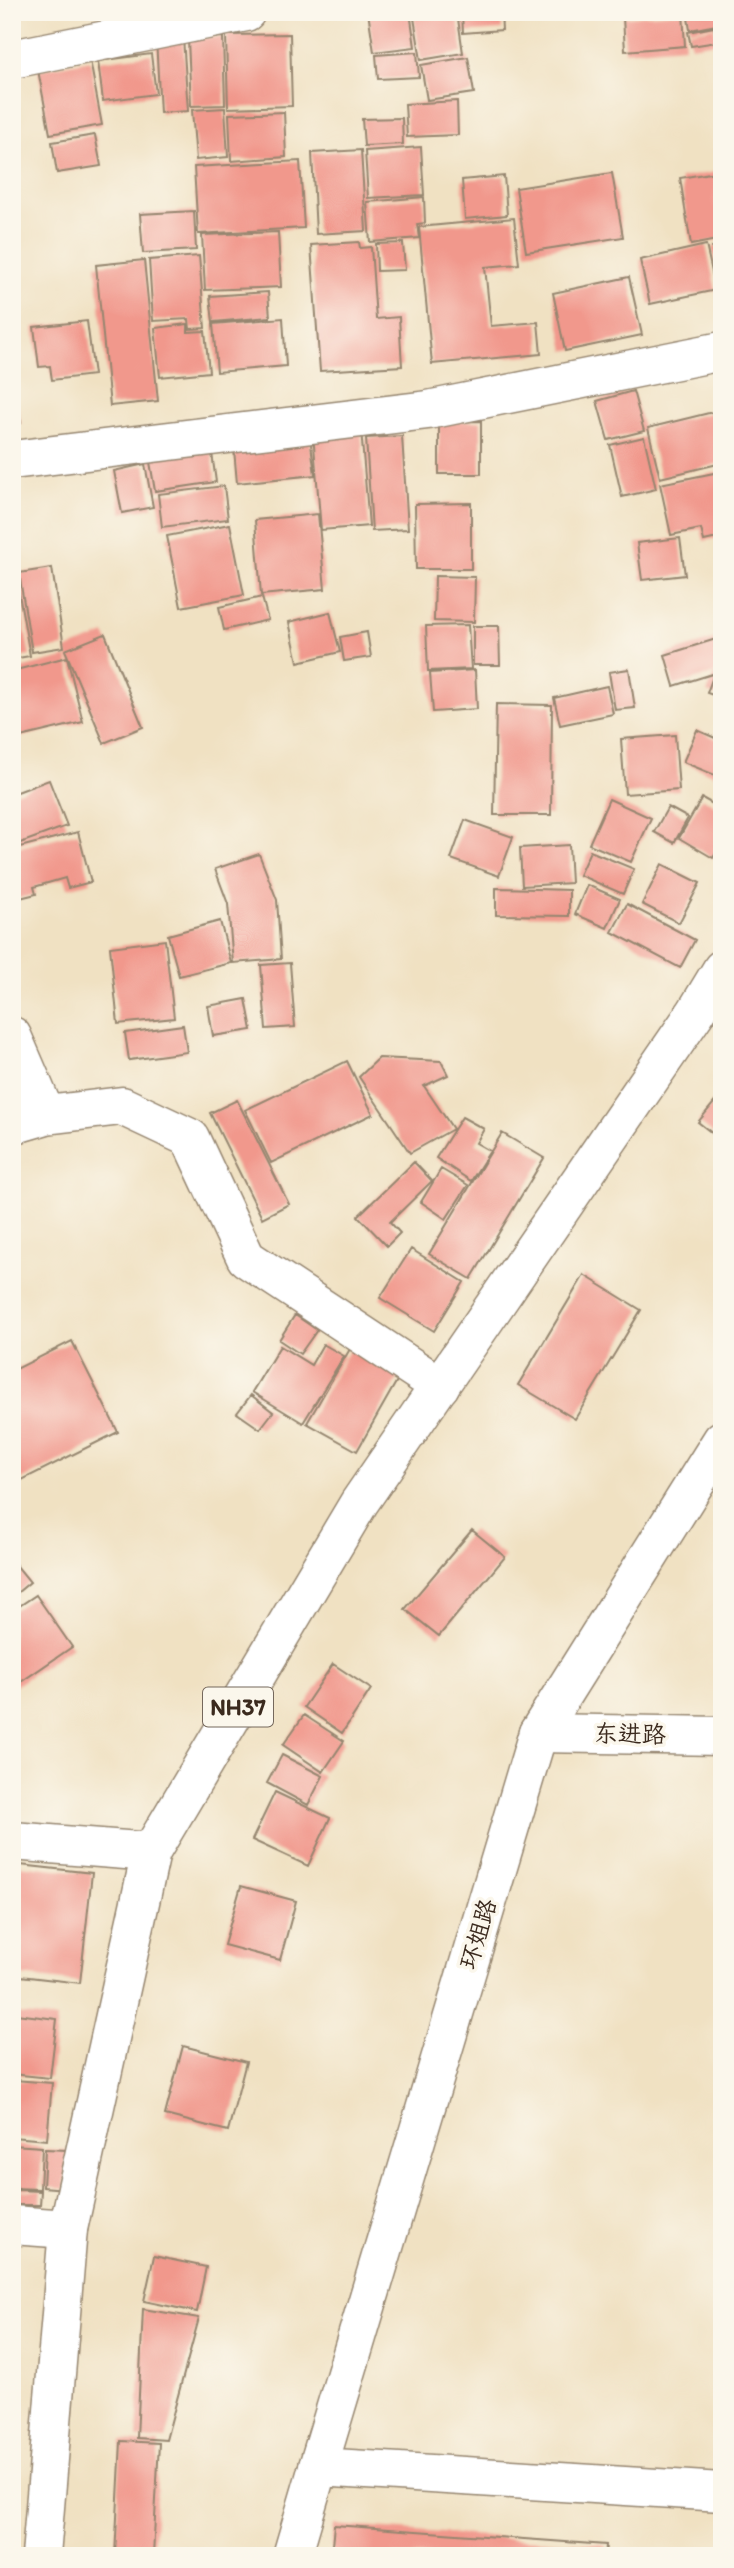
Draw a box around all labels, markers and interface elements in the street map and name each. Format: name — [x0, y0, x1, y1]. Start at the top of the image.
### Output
road number: NH37 — [203, 1688, 273, 1726]
street label: 东进路 — [594, 1718, 666, 1749]
street label: 环姐路 — [453, 1895, 502, 1973]

